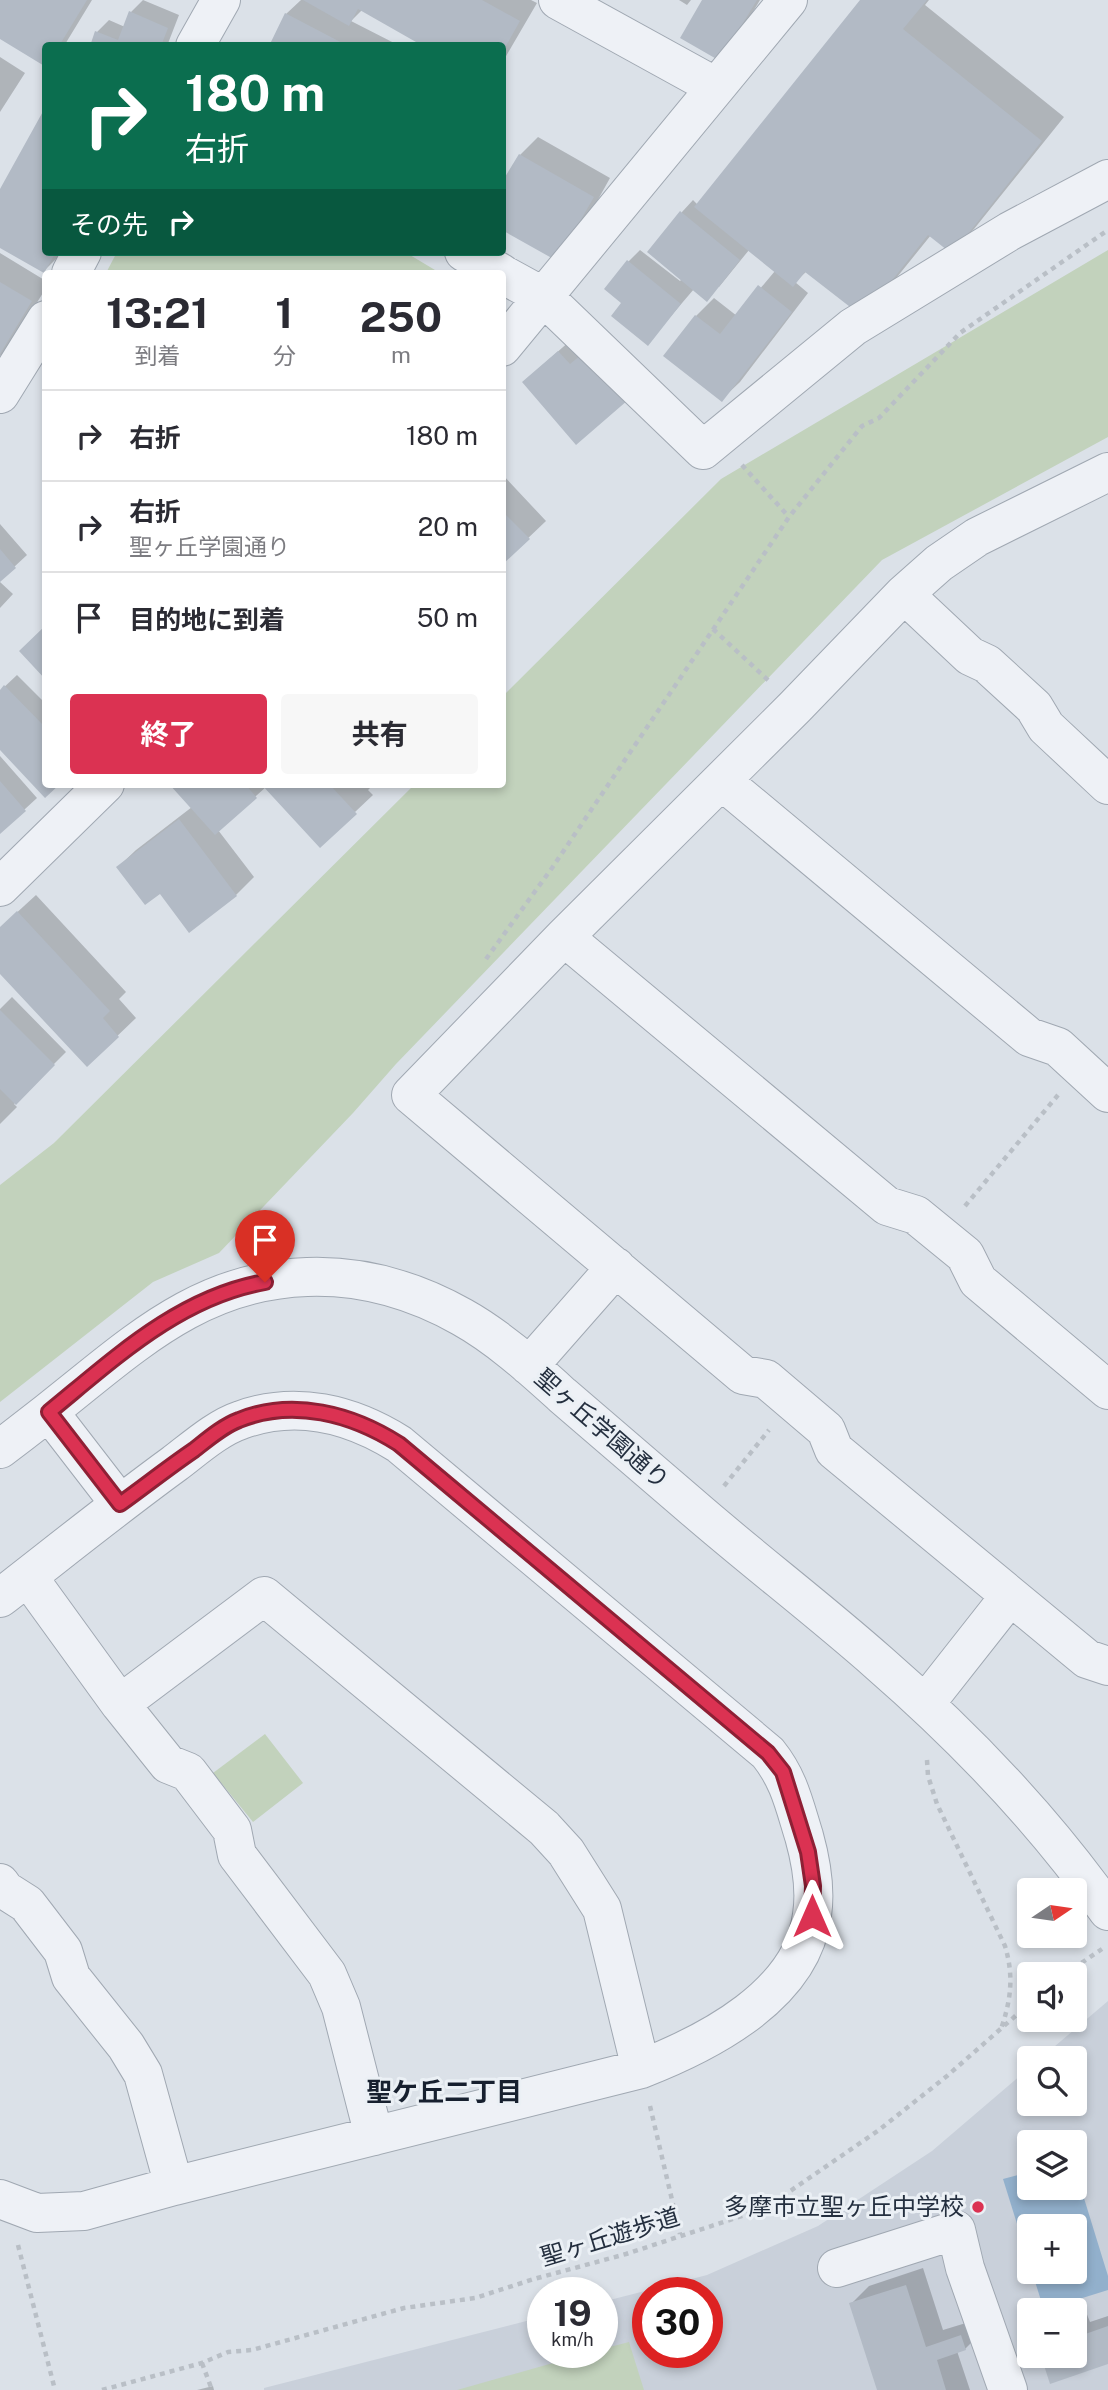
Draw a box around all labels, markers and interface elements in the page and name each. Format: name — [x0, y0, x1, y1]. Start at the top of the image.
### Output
text: 180 m — [185, 64, 325, 122]
icon: right — [70, 70, 161, 161]
text: 右折 — [185, 130, 249, 167]
icon: right — [162, 203, 200, 241]
text: その先 — [70, 209, 148, 240]
text: 13:21 — [106, 288, 209, 337]
text: 1 — [275, 288, 293, 337]
text: 250 — [360, 292, 442, 341]
text: m — [391, 341, 411, 368]
text: 到着 — [134, 342, 180, 369]
text: 分 — [273, 342, 296, 369]
icon: right — [70, 417, 108, 455]
text: 180 m — [406, 420, 478, 451]
text: 右折 — [129, 422, 181, 453]
text: 右折 — [129, 496, 181, 527]
icon: right — [70, 508, 108, 546]
text: 20 m — [418, 511, 478, 542]
text: 聖ヶ丘学園通り — [129, 533, 290, 560]
icon: arrive — [70, 599, 108, 637]
text: 50 m — [417, 602, 478, 633]
text: 目的地に到着 — [129, 604, 285, 635]
button: 終了 — [70, 694, 267, 774]
button: 共有 — [281, 694, 478, 774]
pin — [235, 1210, 295, 1282]
icon: arrive — [246, 1221, 284, 1259]
street label: 聖ヶ丘学園通り — [530, 1363, 675, 1494]
north arrow — [1017, 1878, 1087, 1948]
map controls — [1017, 1878, 1087, 2368]
position arrow — [775, 1879, 849, 1953]
button: sound — [1017, 1962, 1087, 2032]
button: search — [1017, 2046, 1087, 2116]
district label: 聖ケ丘二丁目 — [366, 2076, 522, 2107]
button: layers — [1017, 2130, 1087, 2200]
place label: 多摩市立聖ヶ丘中学校 — [724, 2192, 964, 2220]
marker: 多摩市立聖ヶ丘中学校 — [970, 2199, 986, 2215]
street label: 聖ヶ丘遊歩道 — [537, 2202, 683, 2270]
button: + — [1017, 2214, 1087, 2284]
speed limit sign: 30 — [632, 2277, 723, 2368]
text: 19 — [553, 2293, 592, 2334]
button: − — [1017, 2298, 1087, 2368]
text: km/h — [551, 2329, 594, 2350]

